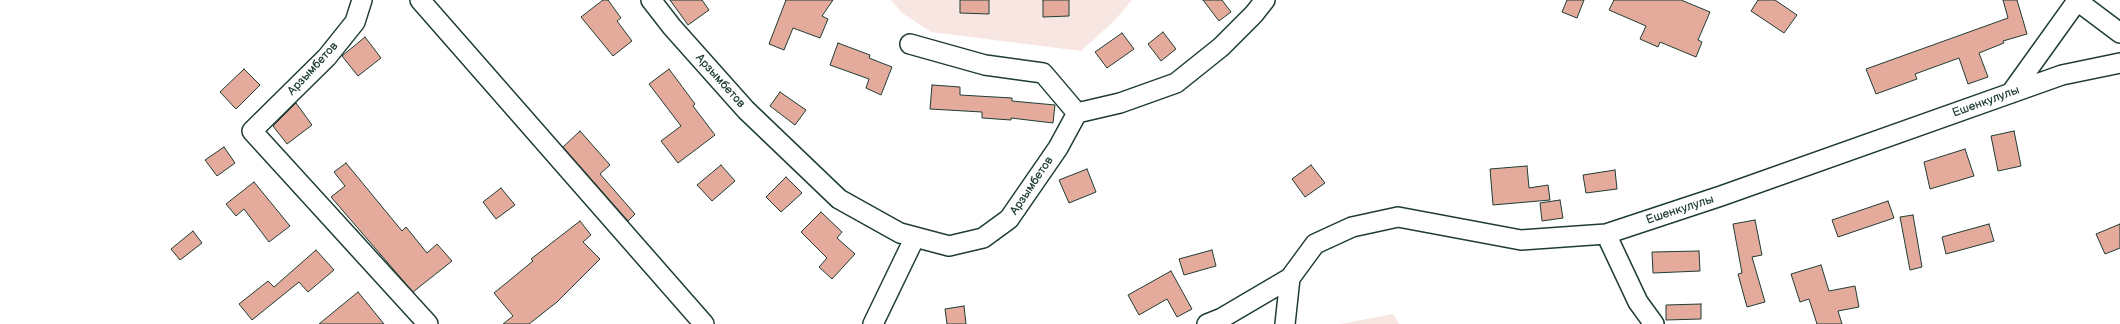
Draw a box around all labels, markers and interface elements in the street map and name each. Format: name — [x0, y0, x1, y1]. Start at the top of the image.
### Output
street label: Арзымбетов — [285, 39, 341, 99]
street label: Арзымбетов — [692, 51, 748, 111]
street label: Ешенкулулы — [1951, 83, 2021, 121]
street label: Арзымбетов — [1007, 154, 1057, 218]
street label: Ешенкулулы — [1644, 192, 1716, 228]

